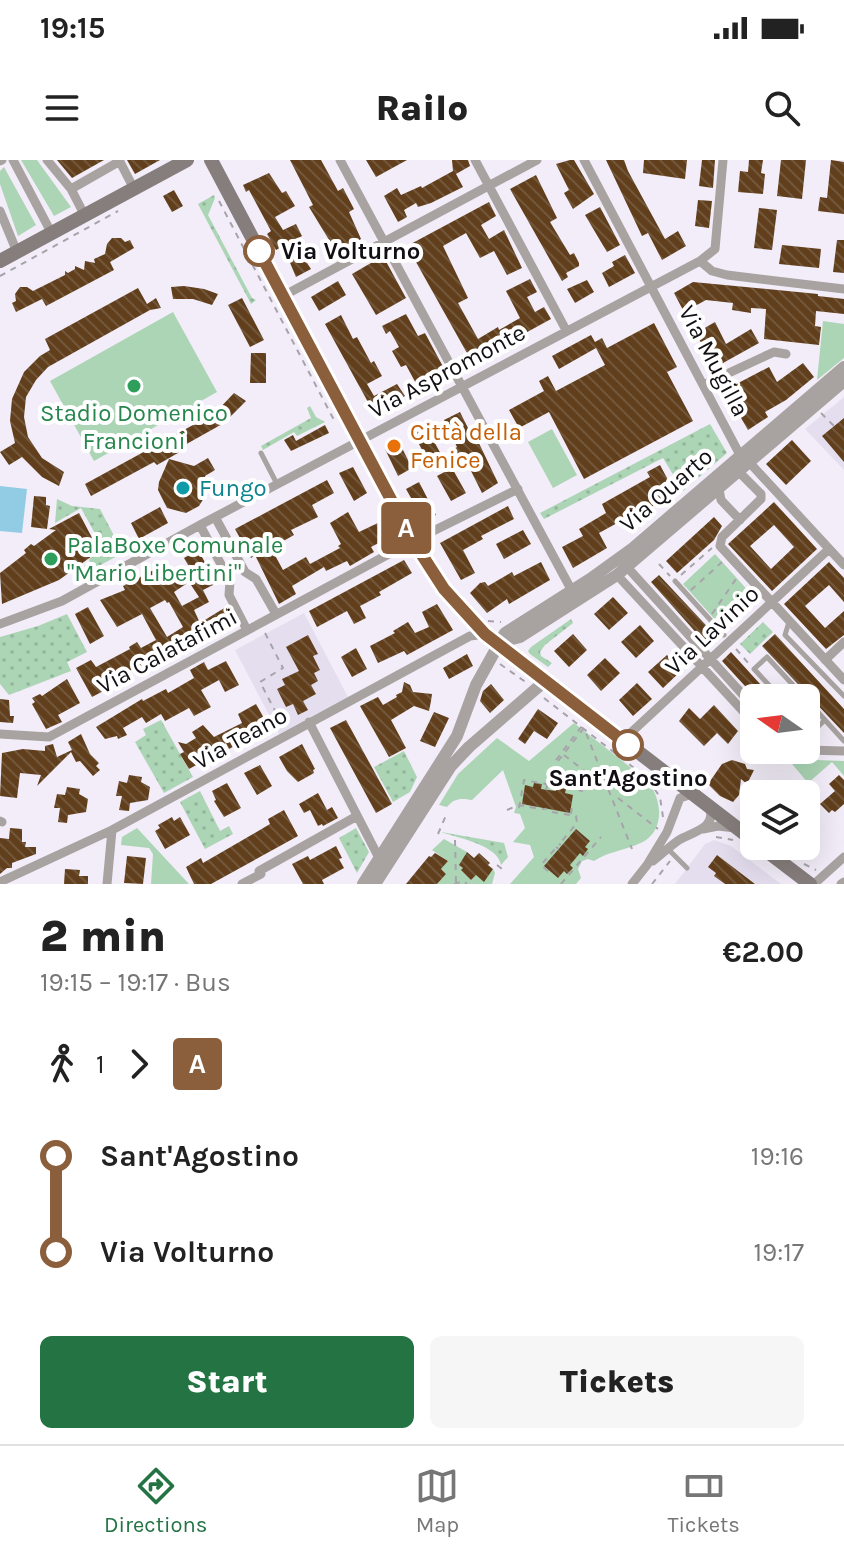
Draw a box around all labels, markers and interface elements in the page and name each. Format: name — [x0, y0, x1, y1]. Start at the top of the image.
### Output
text: 19:15 — [40, 10, 105, 46]
icon: menu — [40, 86, 84, 130]
icon: search — [760, 86, 804, 130]
text: Railo — [376, 87, 468, 129]
marker: Via Volturno — [244, 236, 274, 266]
place label: Via Volturno — [281, 237, 420, 265]
street label: Via Mugilla — [673, 301, 755, 421]
street label: Via Aspromonte — [364, 318, 530, 424]
marker: Stadio Domenico Francioni — [125, 377, 143, 395]
place label: Stadio Domenico Francioni — [40, 399, 228, 455]
place label: Città della Fenice — [410, 418, 522, 474]
marker: Città della Fenice — [385, 437, 403, 455]
street label: Via Quarto — [614, 442, 718, 538]
place label: Fungo — [199, 474, 267, 502]
marker: Fungo — [174, 479, 192, 497]
line badge: A — [380, 502, 432, 554]
text: A — [397, 511, 415, 544]
place label: PalaBoxe Comunale "Mario Libertini" — [67, 531, 283, 587]
marker: PalaBoxe Comunale "Mario Libertini" — [42, 550, 60, 568]
street label: Via Lavinio — [659, 580, 765, 680]
street label: Via Calatafimi — [92, 602, 242, 700]
north arrow — [740, 684, 820, 764]
map controls — [740, 684, 820, 860]
street label: Via Teano — [188, 701, 292, 775]
marker: Sant'Agostino — [613, 730, 643, 760]
place label: Sant'Agostino — [548, 764, 708, 792]
button: layers — [740, 780, 820, 860]
text: 2 min — [40, 911, 166, 962]
text: €2.00 — [722, 934, 804, 970]
text: 19:15 – 19:17 · Bus — [40, 967, 231, 998]
icon: walk — [40, 1042, 84, 1086]
icon: forward — [117, 1042, 161, 1086]
text: A — [189, 1047, 206, 1080]
text: 1 — [96, 1049, 105, 1080]
text: Sant'Agostino — [100, 1138, 299, 1174]
text: 19:16 — [751, 1141, 804, 1172]
text: Via Volturno — [100, 1234, 274, 1270]
text: 19:17 — [754, 1237, 804, 1268]
button: Start — [40, 1336, 414, 1428]
button: Tickets — [430, 1336, 804, 1428]
tab: Directions — [104, 1464, 207, 1538]
tab: Map — [415, 1464, 459, 1538]
tab: Tickets — [667, 1464, 740, 1538]

